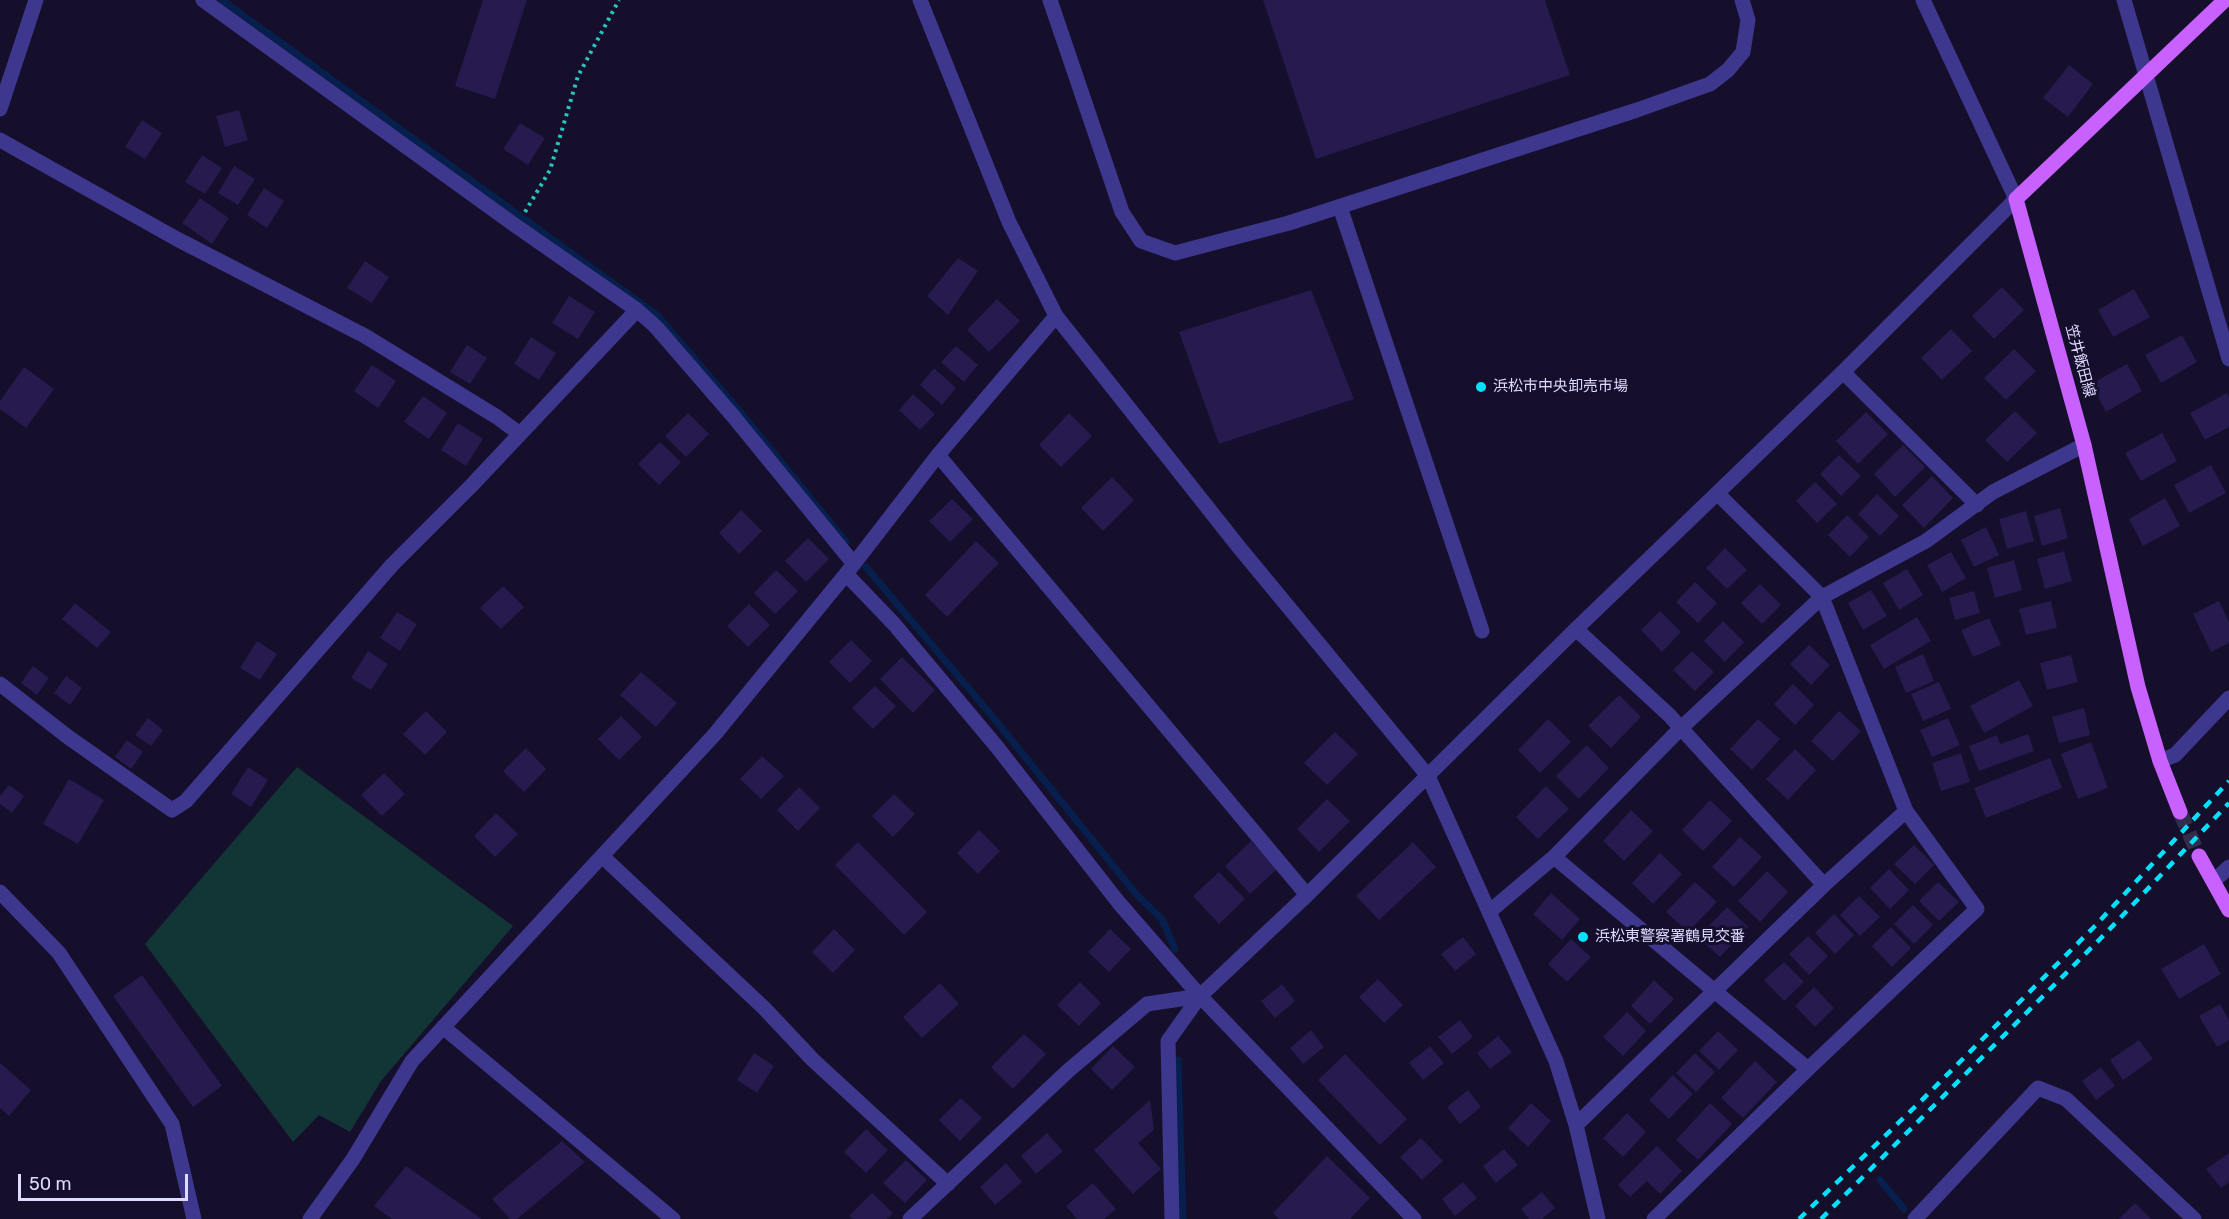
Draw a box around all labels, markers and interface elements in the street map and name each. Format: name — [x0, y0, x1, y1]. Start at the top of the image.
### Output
street label: 笠井飯田線 — [2062, 322, 2098, 400]
place label: 浜松市中央卸売市場 — [1493, 378, 1628, 396]
marker: 浜松市中央卸売市場 — [1474, 380, 1488, 394]
place label: 浜松東警察署鶴見交番 — [1595, 928, 1745, 946]
marker: 浜松東警察署鶴見交番 — [1576, 930, 1590, 944]
scale bar — [21, 1162, 190, 1200]
text: 50 m — [29, 1173, 72, 1195]

